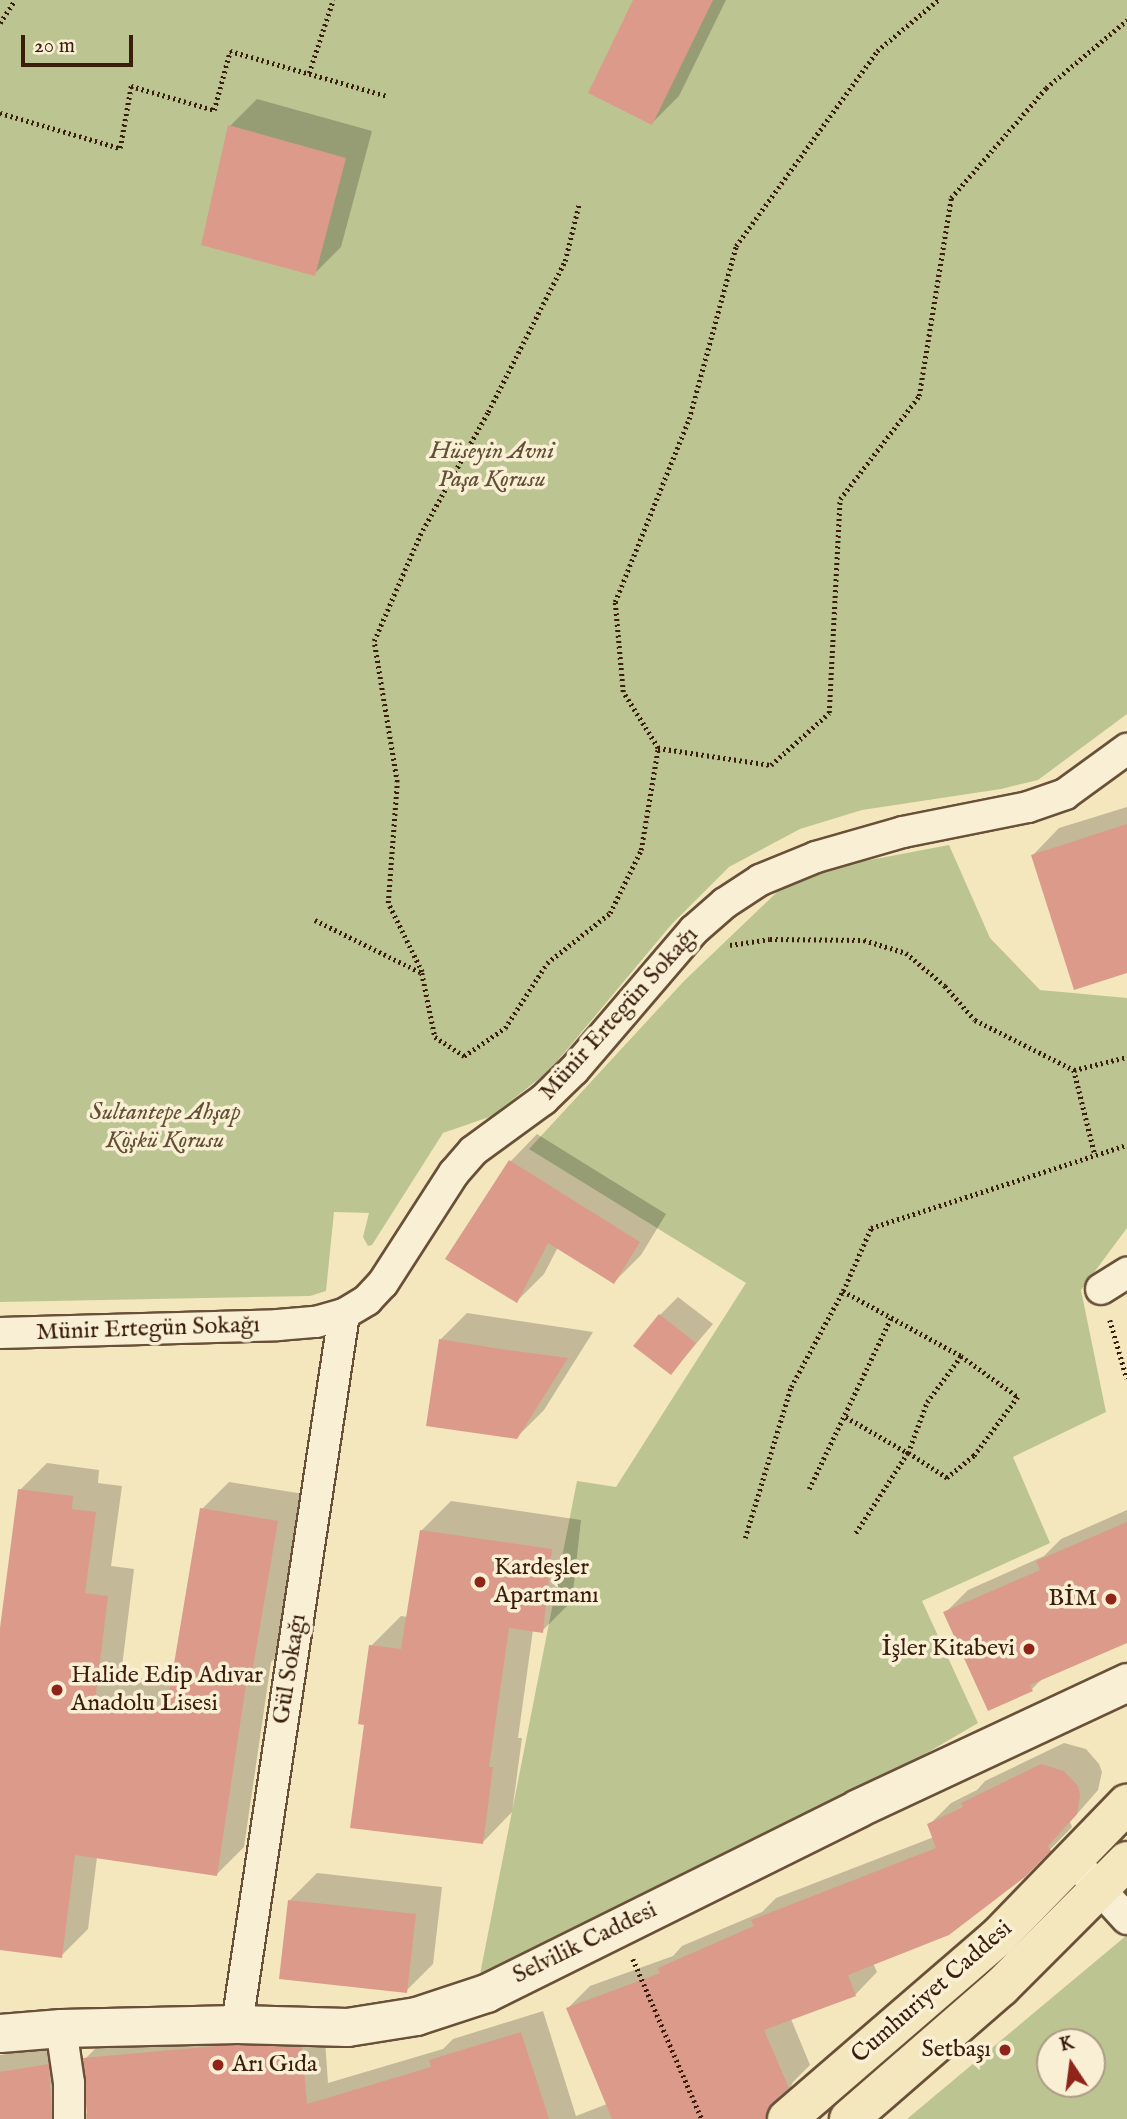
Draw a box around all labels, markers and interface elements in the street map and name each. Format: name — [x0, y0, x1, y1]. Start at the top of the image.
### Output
scale bar — [24, 21, 136, 65]
text: 20 m — [34, 33, 75, 60]
park label: Hüseyin Avni Paşa Korusu — [430, 438, 554, 494]
street label: Münir Ertegün Sokağı — [533, 921, 705, 1107]
park label: Sultantepe Ahşap Köşkü Korusu — [89, 1099, 241, 1155]
street label: Münir Ertegün Sokağı — [36, 1311, 260, 1347]
place label: Kardeşler Apartmanı — [494, 1554, 599, 1610]
marker: Kardeşler Apartmanı — [472, 1574, 488, 1590]
place label: BİM — [1048, 1585, 1097, 1613]
marker: BİM — [1103, 1591, 1119, 1607]
street label: Gül Sokağı — [267, 1612, 313, 1726]
place label: İşler Kitabevi — [881, 1635, 1015, 1663]
marker: İşler Kitabevi — [1021, 1641, 1037, 1657]
place label: Halide Edip Adıvar Anadolu Lisesi — [71, 1662, 263, 1718]
marker: Halide Edip Adıvar Anadolu Lisesi — [49, 1682, 65, 1698]
street label: Selvilik Caddesi — [508, 1896, 662, 1990]
street label: Cumhuriyet Caddesi — [846, 1914, 1018, 2070]
north arrow — [1036, 2028, 1106, 2098]
text: K — [1057, 2031, 1076, 2058]
place label: Setbaşı — [921, 2036, 991, 2064]
marker: Setbaşı — [997, 2042, 1013, 2058]
place label: Arı Gıda — [232, 2051, 317, 2079]
marker: Arı Gıda — [210, 2057, 226, 2073]

